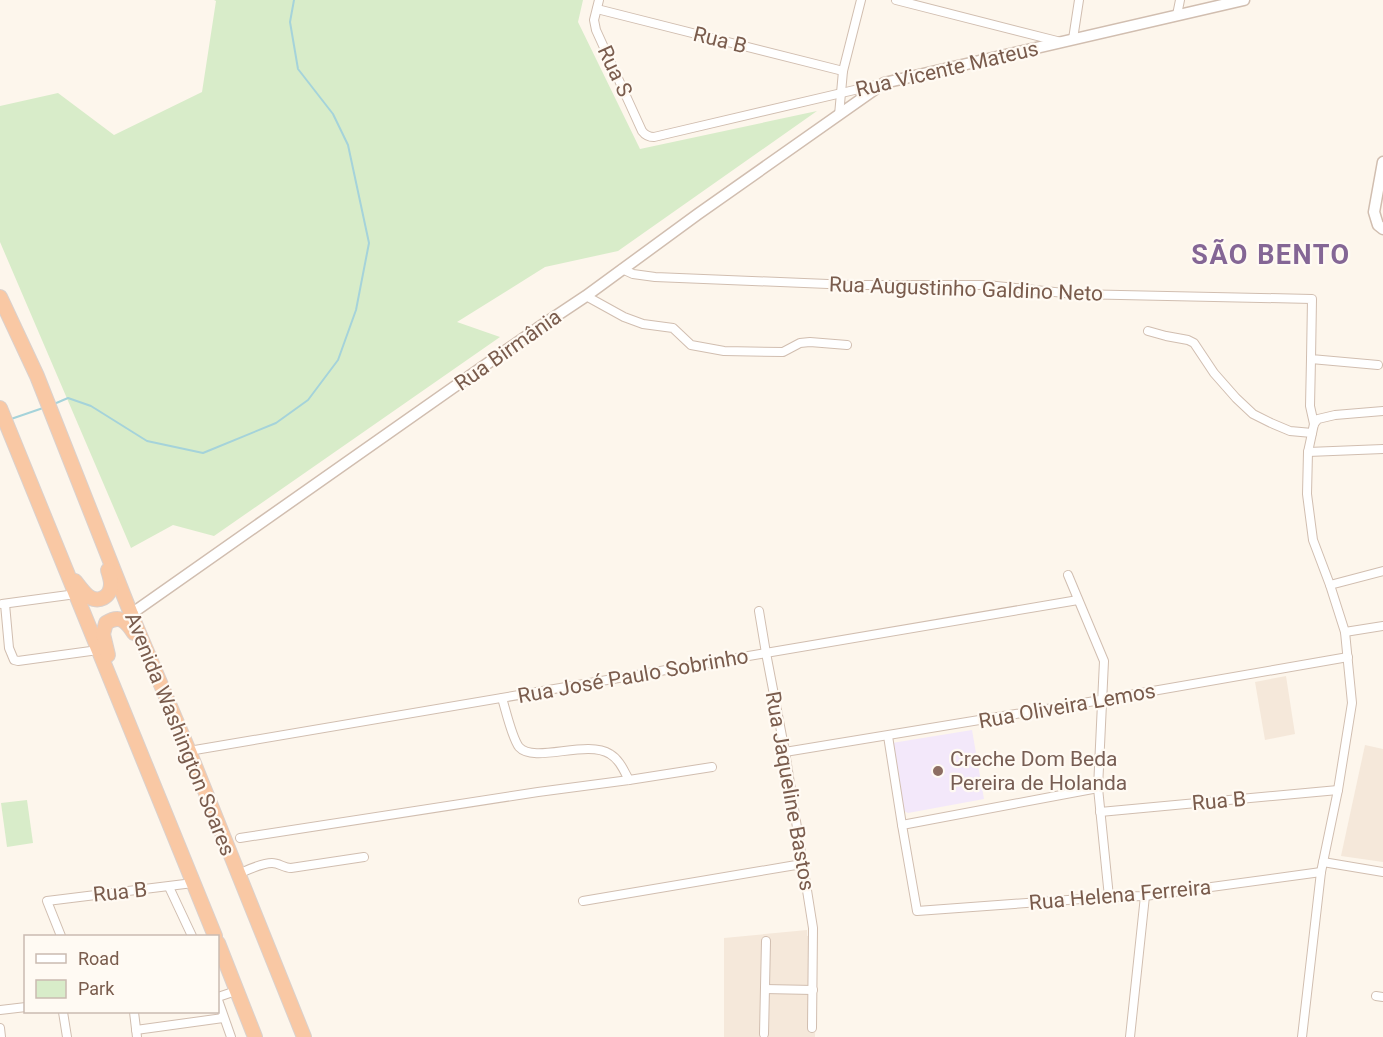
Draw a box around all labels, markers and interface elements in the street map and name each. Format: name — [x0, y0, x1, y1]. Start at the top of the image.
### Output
street label: Rua B — [691, 22, 749, 58]
street label: Rua Vicente Mateus — [853, 36, 1041, 102]
street label: Rua S — [593, 42, 637, 100]
district label: SÃO BENTO — [1191, 239, 1351, 271]
street label: Rua Augustinho Galdino Neto — [829, 272, 1103, 306]
street label: Rua Birmânia — [450, 304, 566, 396]
street label: Avenida Washington Soares — [120, 609, 240, 859]
street label: Rua José Paulo Sobrinho — [516, 644, 750, 708]
street label: Rua Oliveira Lemos — [977, 679, 1157, 733]
street label: Rua Jaqueline Bastos — [761, 690, 819, 892]
place label: Creche Dom Beda Pereira de Holanda — [950, 747, 1127, 795]
marker: Creche Dom Beda Pereira de Holanda — [931, 764, 945, 778]
street label: Rua B — [1191, 787, 1247, 815]
street label: Rua Helena Ferreira — [1028, 875, 1212, 915]
street label: Rua B — [92, 877, 148, 907]
legend — [24, 935, 219, 1013]
text: Road — [78, 948, 119, 969]
text: Park — [78, 978, 115, 999]

